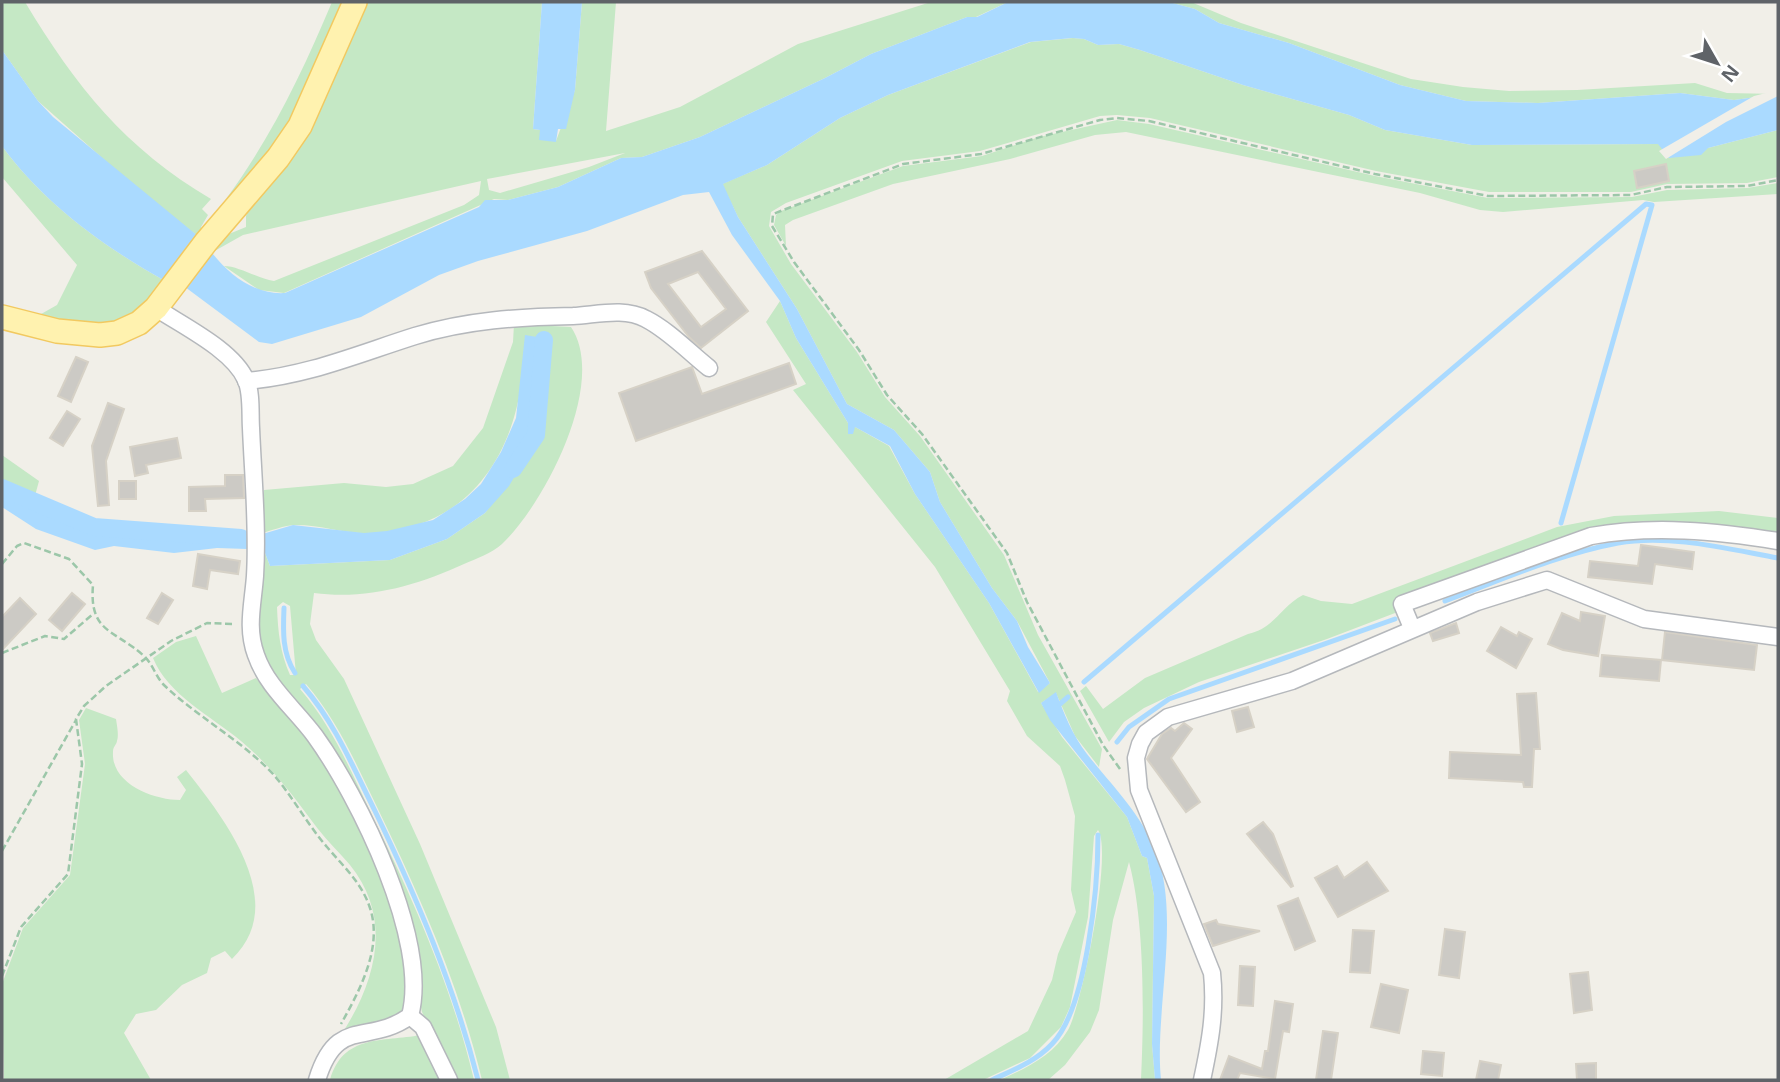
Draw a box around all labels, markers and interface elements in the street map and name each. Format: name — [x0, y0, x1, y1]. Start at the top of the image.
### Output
north arrow — [1682, 28, 1752, 98]
text: N — [1715, 60, 1745, 88]

